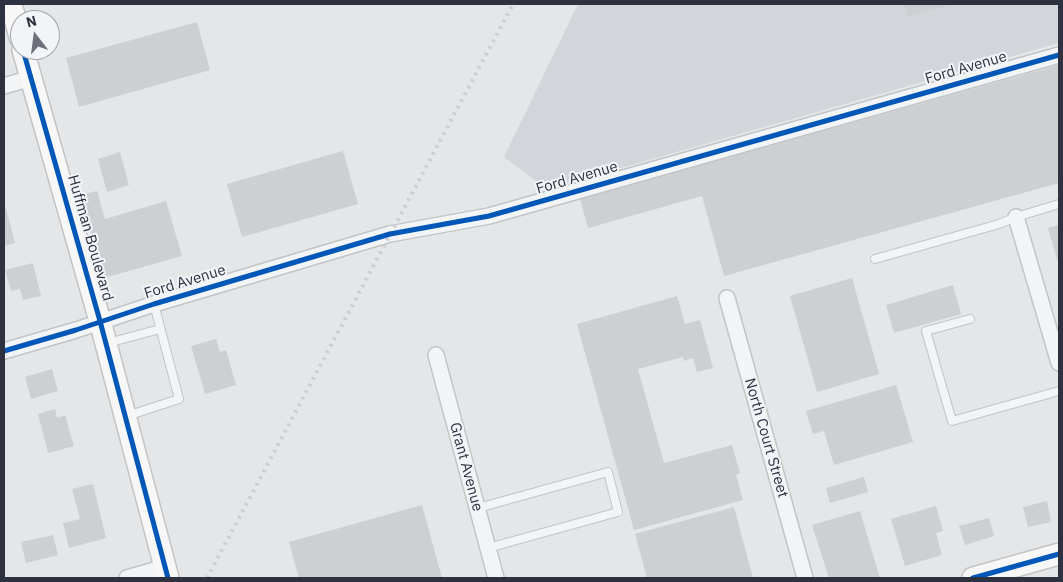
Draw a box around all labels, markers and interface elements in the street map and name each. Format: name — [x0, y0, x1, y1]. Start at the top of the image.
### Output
north arrow — [10, 10, 60, 60]
text: N — [24, 11, 39, 31]
street label: Ford Avenue — [923, 48, 1009, 88]
street label: Ford Avenue — [534, 158, 620, 198]
street label: Huffman Boulevard — [63, 173, 117, 303]
street label: Ford Avenue — [142, 261, 228, 303]
street label: North Court Street — [740, 376, 792, 500]
street label: Grant Avenue — [445, 421, 487, 513]

